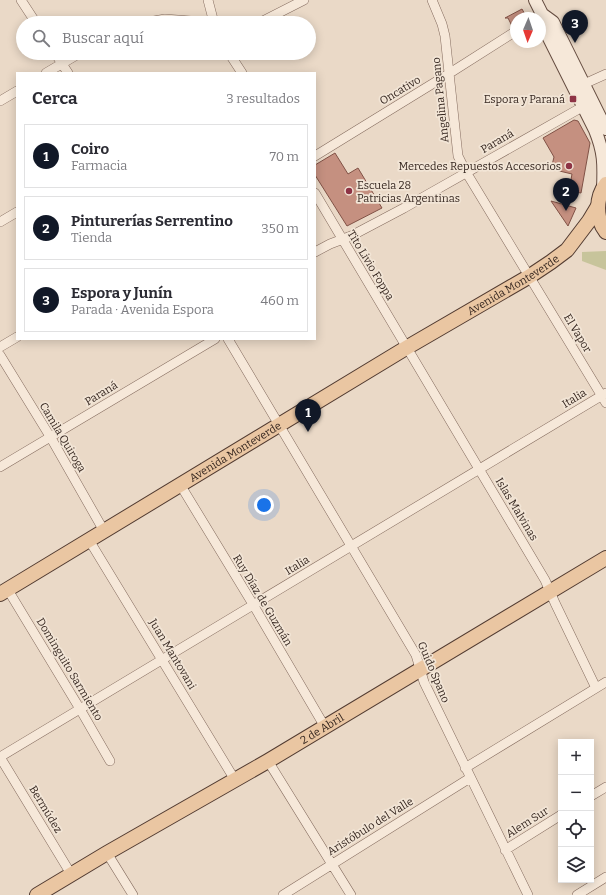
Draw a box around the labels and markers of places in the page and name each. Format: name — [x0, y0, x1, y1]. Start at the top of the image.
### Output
pin: 3 — [562, 10, 588, 43]
place label: Espora y Paraná — [484, 93, 565, 106]
marker: Espora y Paraná — [568, 94, 578, 104]
place label: Mercedes Repuestos Accesorios — [398, 160, 561, 173]
marker: Mercedes Repuestos Accesorios — [564, 161, 574, 171]
pin: 2 — [553, 178, 579, 211]
place label: Escuela 28 Patricias Argentinas — [357, 179, 460, 205]
marker: Escuela 28 Patricias Argentinas — [344, 186, 354, 196]
pin: 1 — [295, 399, 321, 432]

